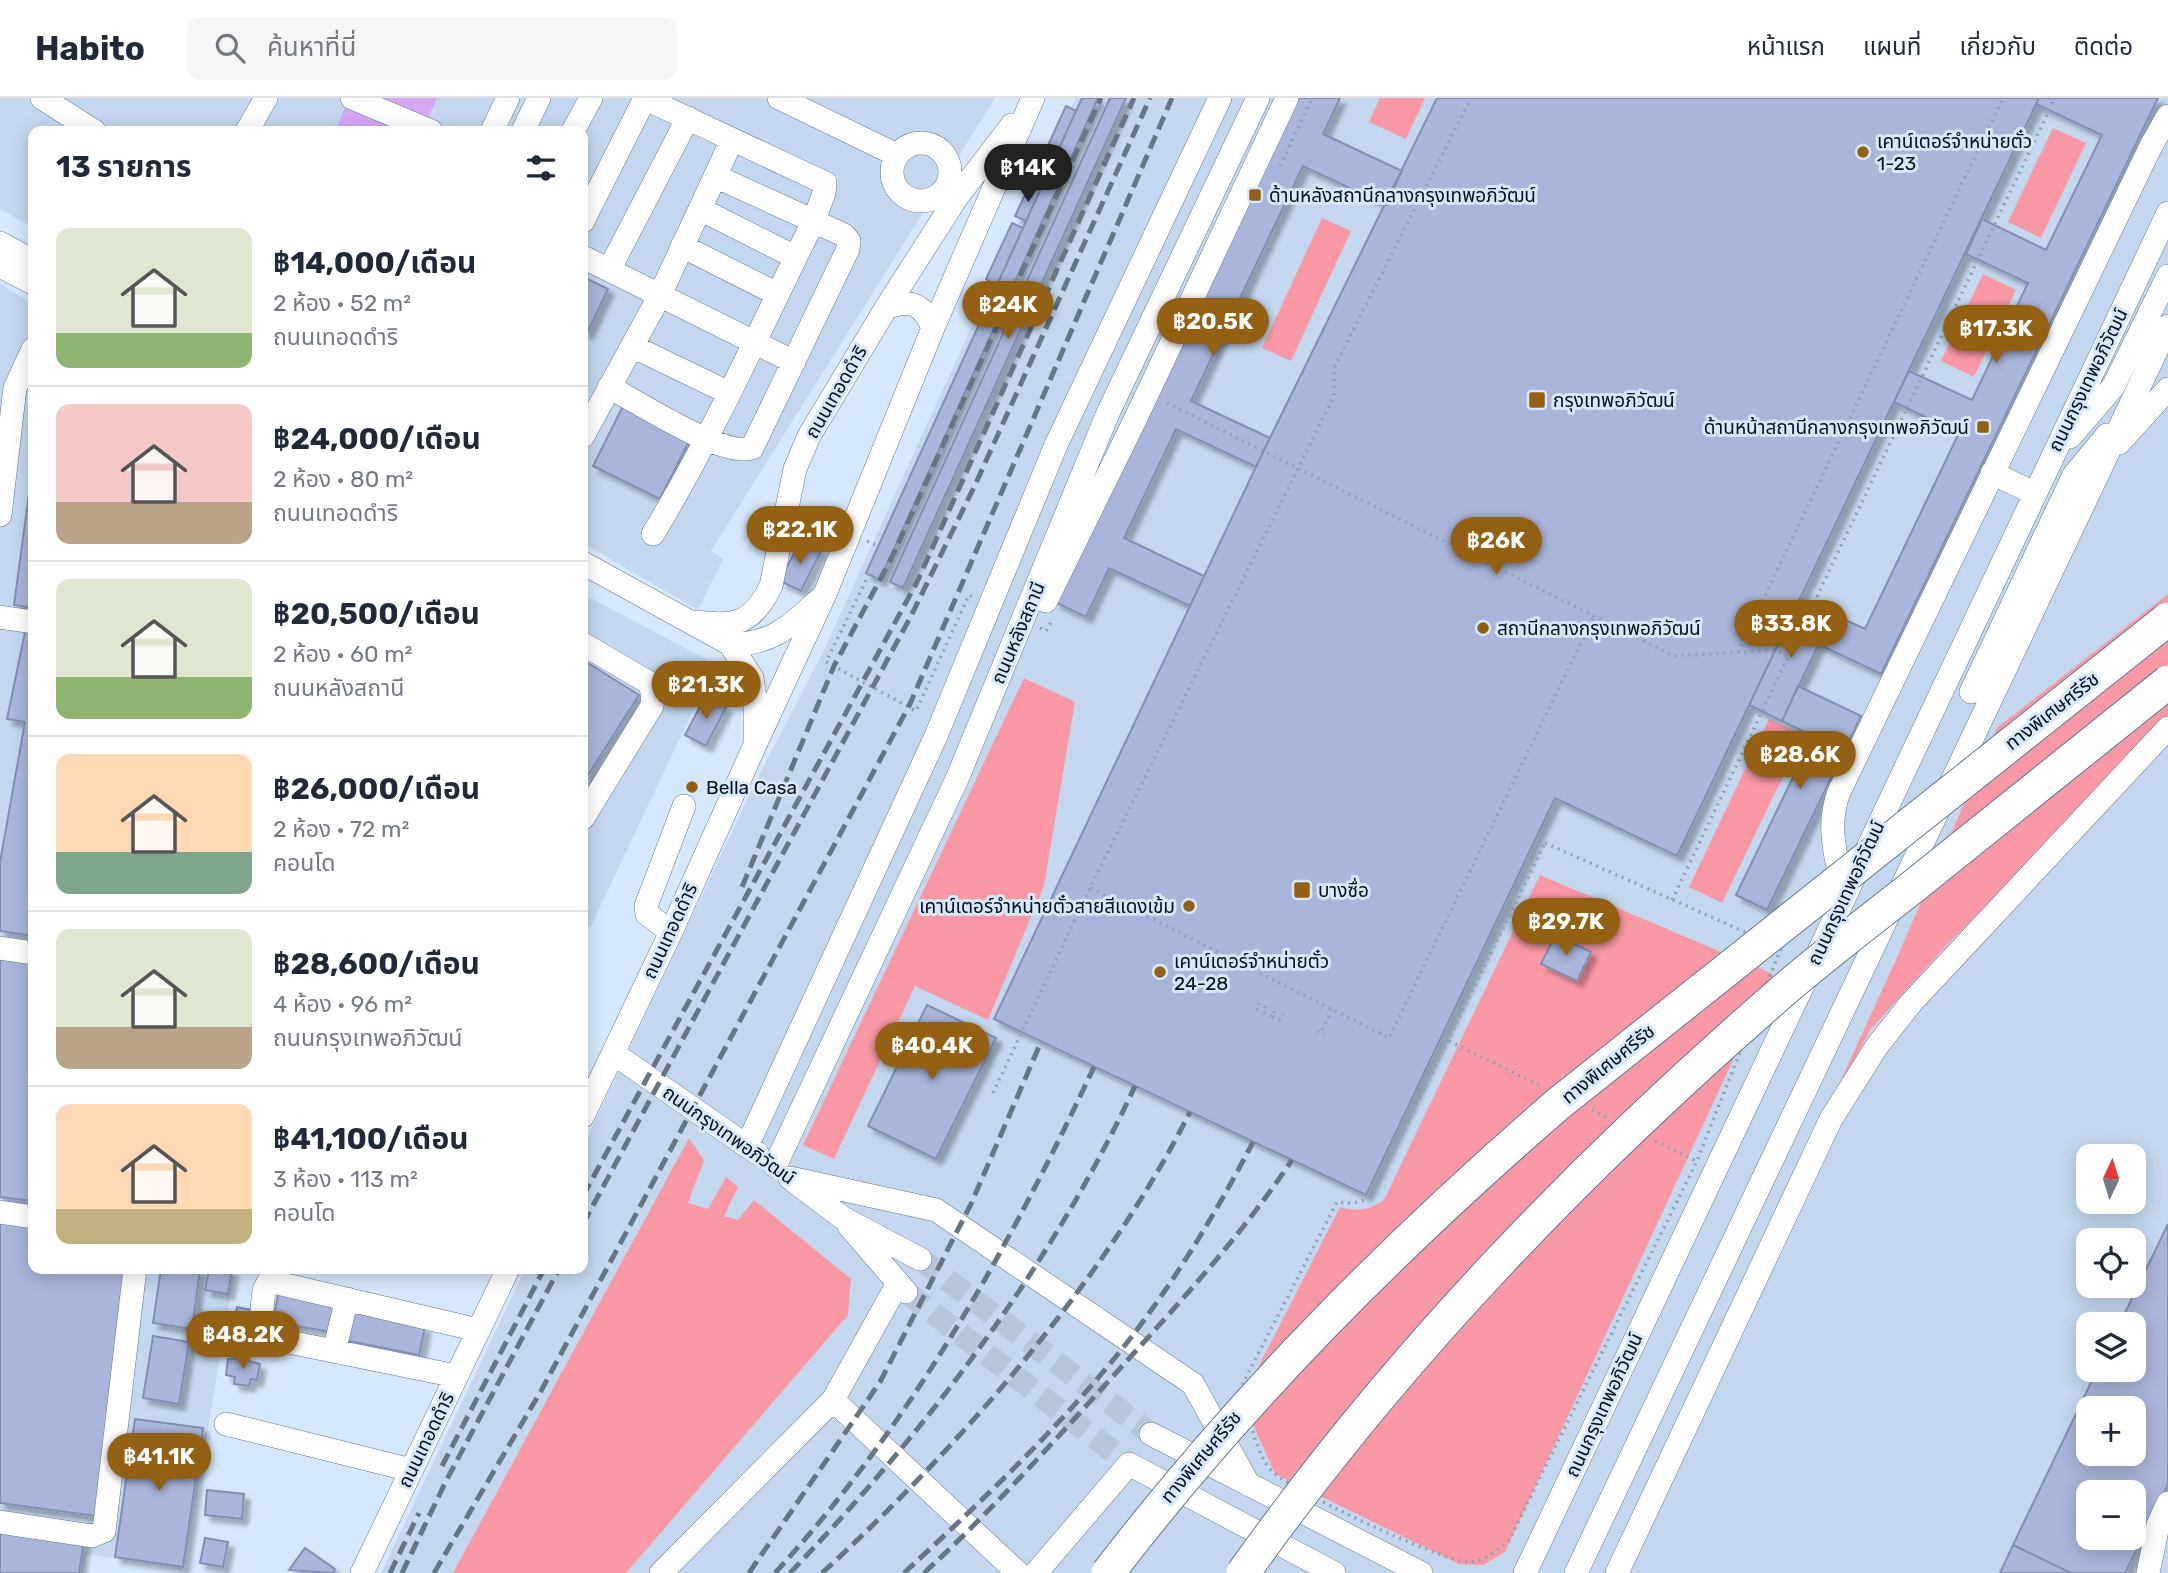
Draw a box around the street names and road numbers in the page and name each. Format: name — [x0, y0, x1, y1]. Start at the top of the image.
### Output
street label: ถนนกรุงเทพอภิวัฒน์ — [2043, 305, 2133, 455]
street label: ถนนเทอดดำริ — [800, 342, 872, 442]
street label: ถนนหลังสถานี — [986, 579, 1050, 687]
street label: ทางพิเศษศรีรัช — [2000, 667, 2104, 755]
street label: ถนนกรุงเทพอภิวัฒน์ — [1803, 817, 1889, 969]
street label: ถนนเทอดดำริ — [638, 879, 702, 983]
street label: ทางพิเศษศรีรัช — [1557, 1019, 1659, 1109]
street label: ถนนกรุงเทพอภิวัฒน์ — [658, 1081, 800, 1189]
street label: ถนนกรุงเทพอภิวัฒน์ — [1561, 1329, 1647, 1481]
street label: ถนนเทอดดำริ — [393, 1389, 459, 1491]
street label: ทางพิเศษศรีรัช — [1156, 1406, 1246, 1508]

